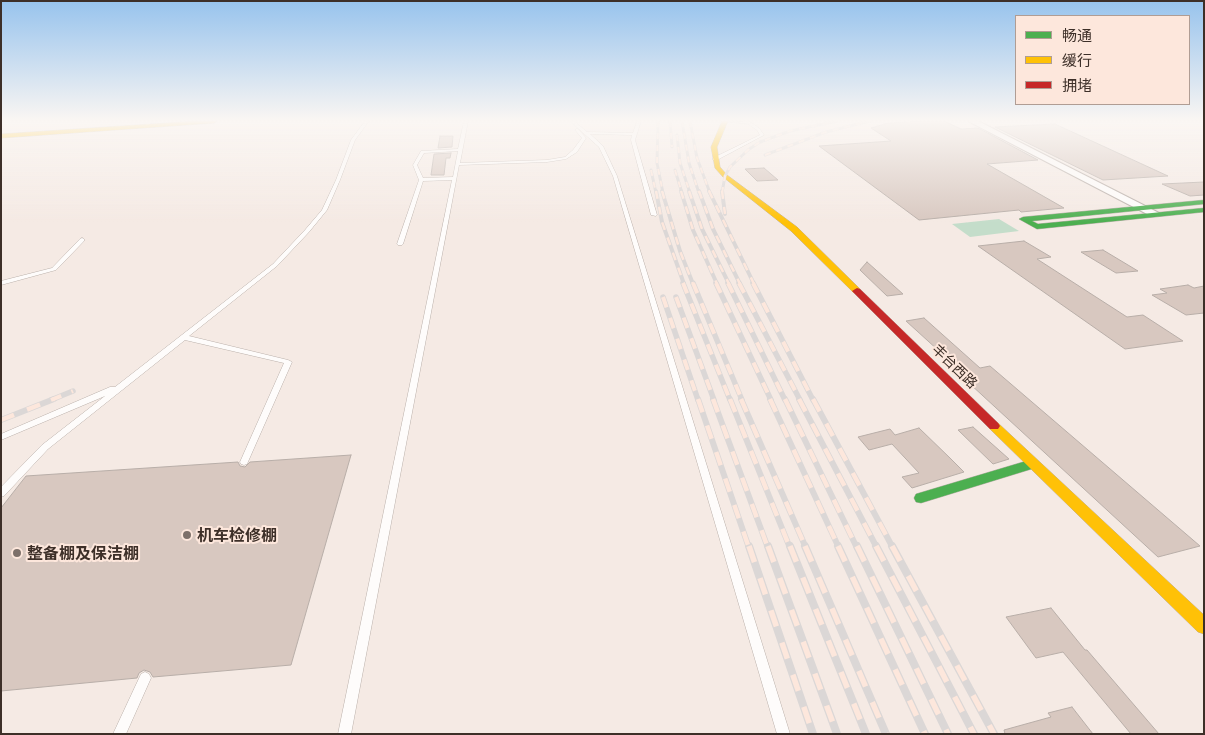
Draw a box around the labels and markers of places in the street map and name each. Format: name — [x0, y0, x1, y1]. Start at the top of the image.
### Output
place label: 机车检修棚 — [197, 525, 277, 545]
marker: 机车检修棚 — [181, 529, 193, 541]
place label: 整备棚及保洁棚 — [27, 543, 139, 563]
marker: 整备棚及保洁棚 — [11, 547, 23, 559]

